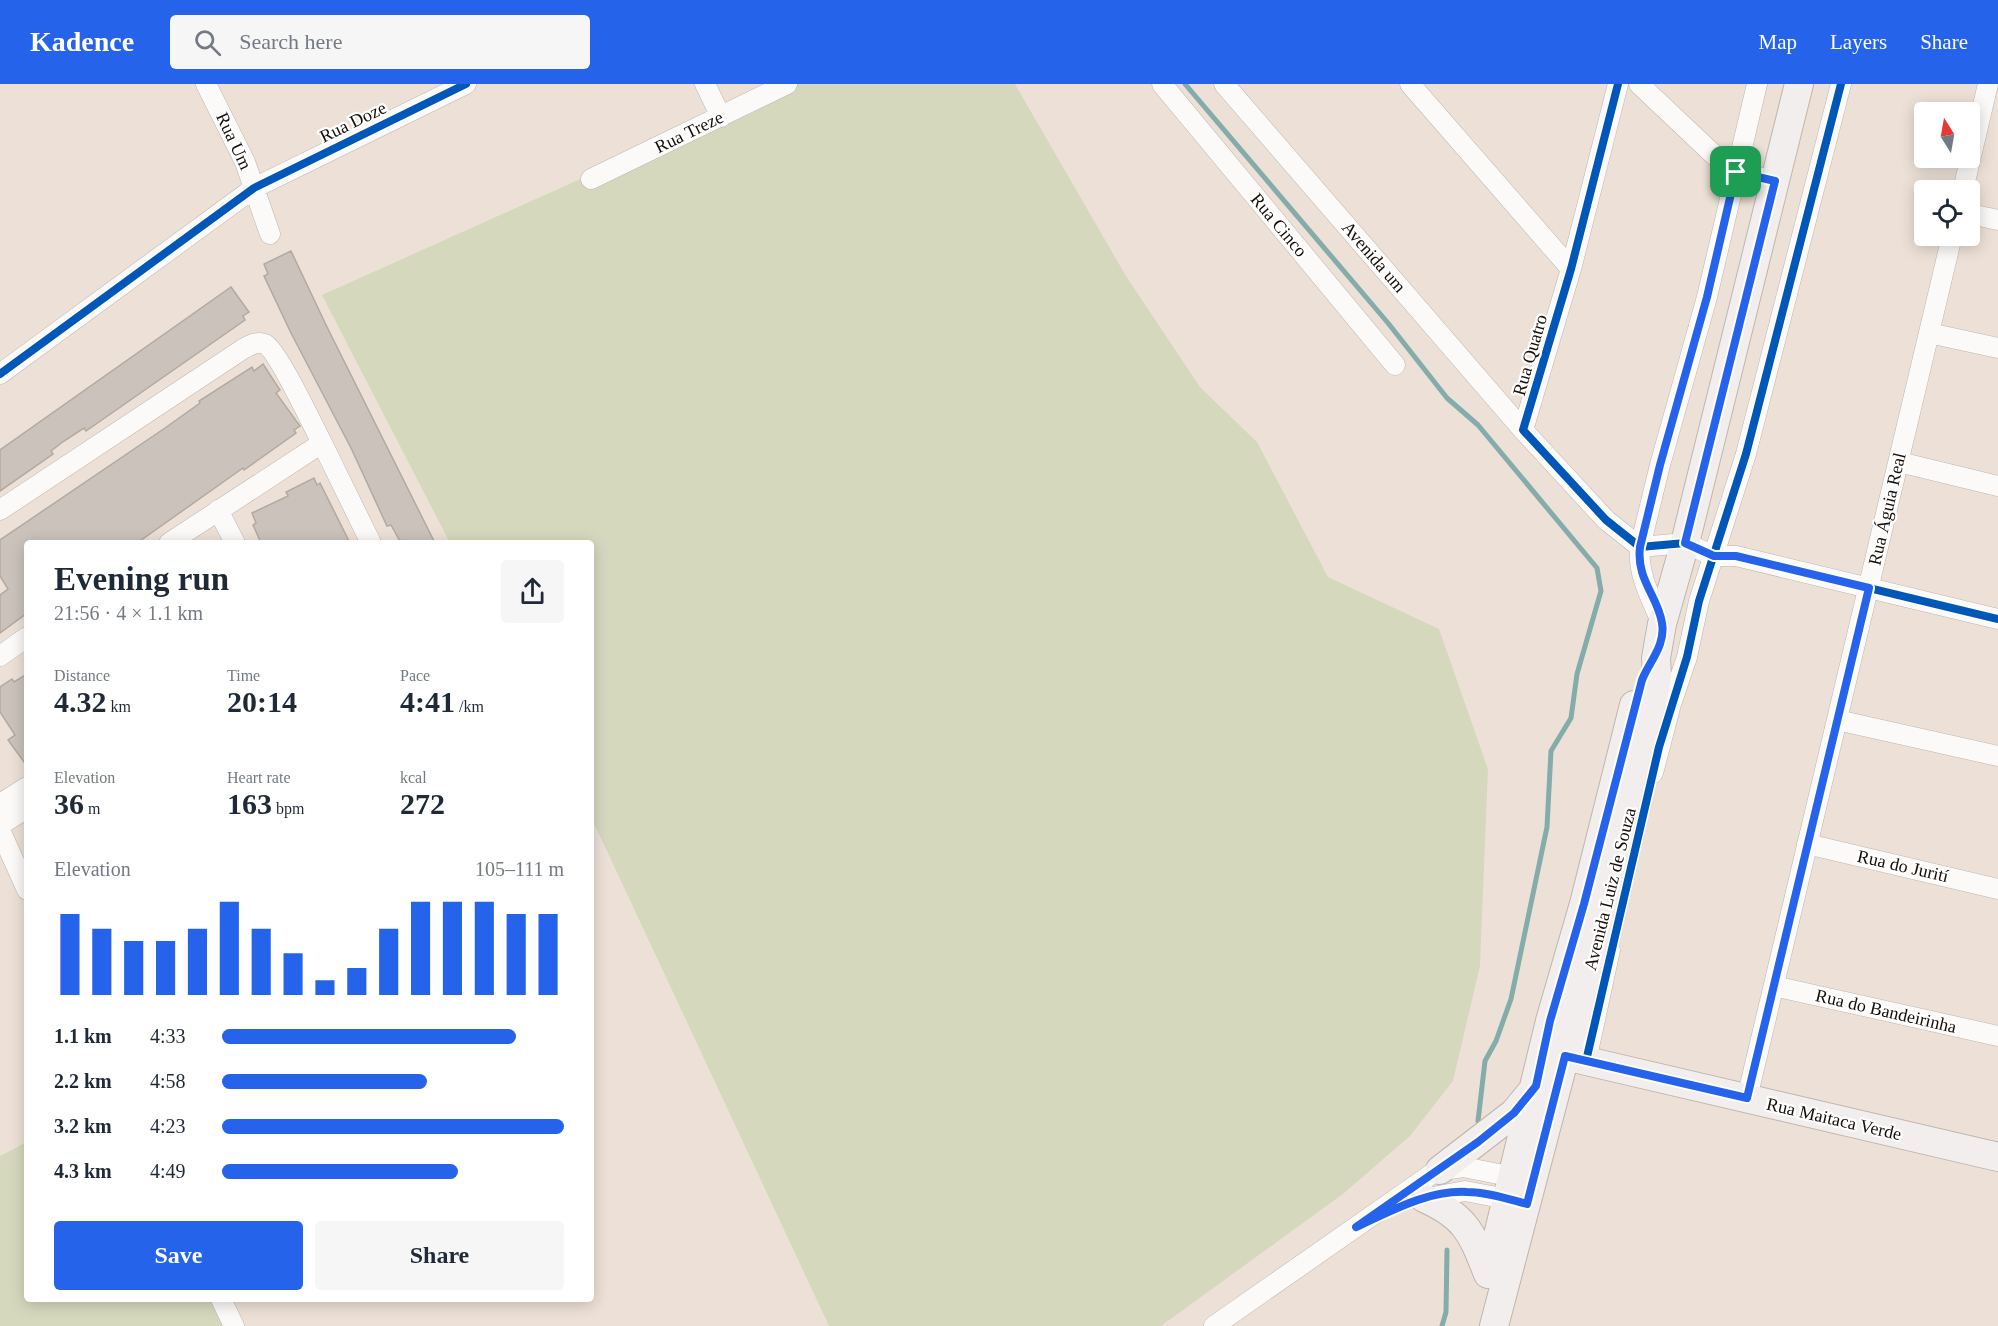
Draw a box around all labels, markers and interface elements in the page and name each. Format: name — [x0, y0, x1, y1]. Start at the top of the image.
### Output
search box — [170, 15, 590, 69]
text: Kadence — [30, 26, 134, 57]
icon: search — [191, 26, 224, 59]
text: Search here — [239, 29, 342, 54]
text: Map — [1759, 30, 1797, 54]
text: Layers — [1830, 30, 1887, 54]
text: Share — [1920, 30, 1968, 54]
street label: Rua Doze — [316, 97, 390, 147]
north arrow — [1914, 102, 1980, 168]
map controls — [1914, 102, 1980, 246]
street label: Rua Treze — [652, 107, 726, 157]
street label: Rua Um — [212, 109, 256, 173]
pin — [1710, 146, 1761, 197]
icon: arrive — [1719, 155, 1752, 188]
button: locate — [1914, 180, 1980, 246]
street label: Rua Cinco — [1247, 189, 1311, 261]
street label: Avenida um — [1338, 218, 1410, 296]
street label: Rua Quatro — [1509, 312, 1551, 398]
street label: Rua Águia Real — [1863, 451, 1910, 567]
button: share — [501, 560, 564, 623]
text: Evening run — [54, 561, 229, 597]
text: 21:56 · 4 × 1.1 km — [54, 602, 203, 624]
text: Distance — [54, 667, 110, 684]
text: Time — [227, 667, 260, 684]
text: Pace — [400, 667, 430, 684]
text: 4.32 — [54, 685, 107, 718]
text: 20:14 — [227, 685, 297, 718]
text: 4:41 — [400, 685, 455, 718]
text: km — [107, 698, 131, 715]
text: /km — [455, 698, 484, 715]
text: Elevation — [54, 769, 115, 786]
text: Heart rate — [227, 769, 291, 786]
text: kcal — [400, 769, 427, 786]
text: 36 — [54, 787, 84, 820]
text: 163 — [227, 787, 272, 820]
text: 272 — [400, 787, 445, 820]
text: m — [84, 800, 100, 817]
text: bpm — [272, 800, 304, 817]
street label: Avenida Luiz de Souza — [1580, 806, 1640, 972]
street label: Rua do Jurití — [1855, 846, 1951, 886]
text: Elevation — [54, 858, 131, 880]
text: 105–111 m — [475, 858, 564, 880]
street label: Rua do Bandeirinha — [1814, 985, 1958, 1037]
text: 1.1 km — [54, 1025, 112, 1047]
text: 4:33 — [150, 1025, 186, 1047]
text: 2.2 km — [54, 1070, 112, 1092]
text: 4:58 — [150, 1070, 186, 1092]
street label: Rua Maitaca Verde — [1765, 1094, 1903, 1144]
text: 3.2 km — [54, 1115, 112, 1137]
text: 4:23 — [150, 1115, 186, 1137]
text: 4.3 km — [54, 1160, 112, 1182]
text: 4:49 — [150, 1160, 186, 1182]
button: Save — [54, 1221, 303, 1290]
button: Share — [315, 1221, 564, 1290]

